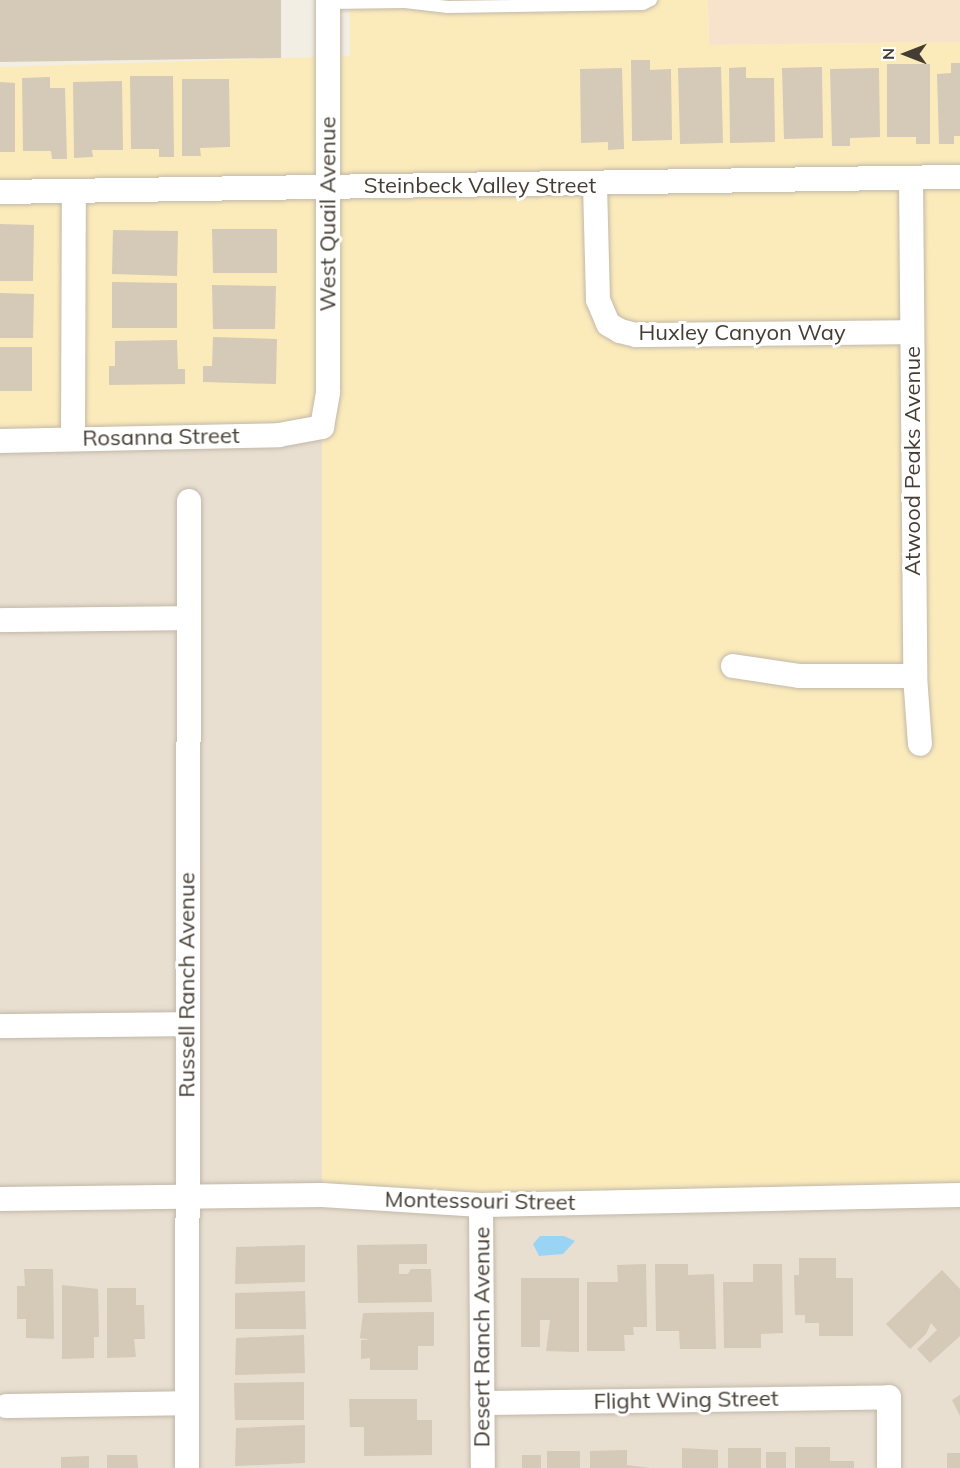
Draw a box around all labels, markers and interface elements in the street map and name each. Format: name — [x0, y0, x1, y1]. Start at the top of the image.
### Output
north arrow — [876, 24, 936, 84]
text: N — [878, 48, 898, 60]
street label: West Quail Avenue — [315, 116, 341, 312]
street label: Steinbeck Valley Street — [364, 173, 596, 199]
street label: Huxley Canyon Way — [638, 320, 846, 346]
street label: Atwood Peaks Avenue — [900, 346, 926, 576]
street label: Rosanna Street — [82, 422, 240, 452]
street label: Russell Ranch Avenue — [174, 872, 200, 1098]
street label: Montessouri Street — [384, 1186, 576, 1216]
street label: Desert Ranch Avenue — [469, 1227, 495, 1447]
street label: Flight Wing Street — [593, 1385, 779, 1415]

